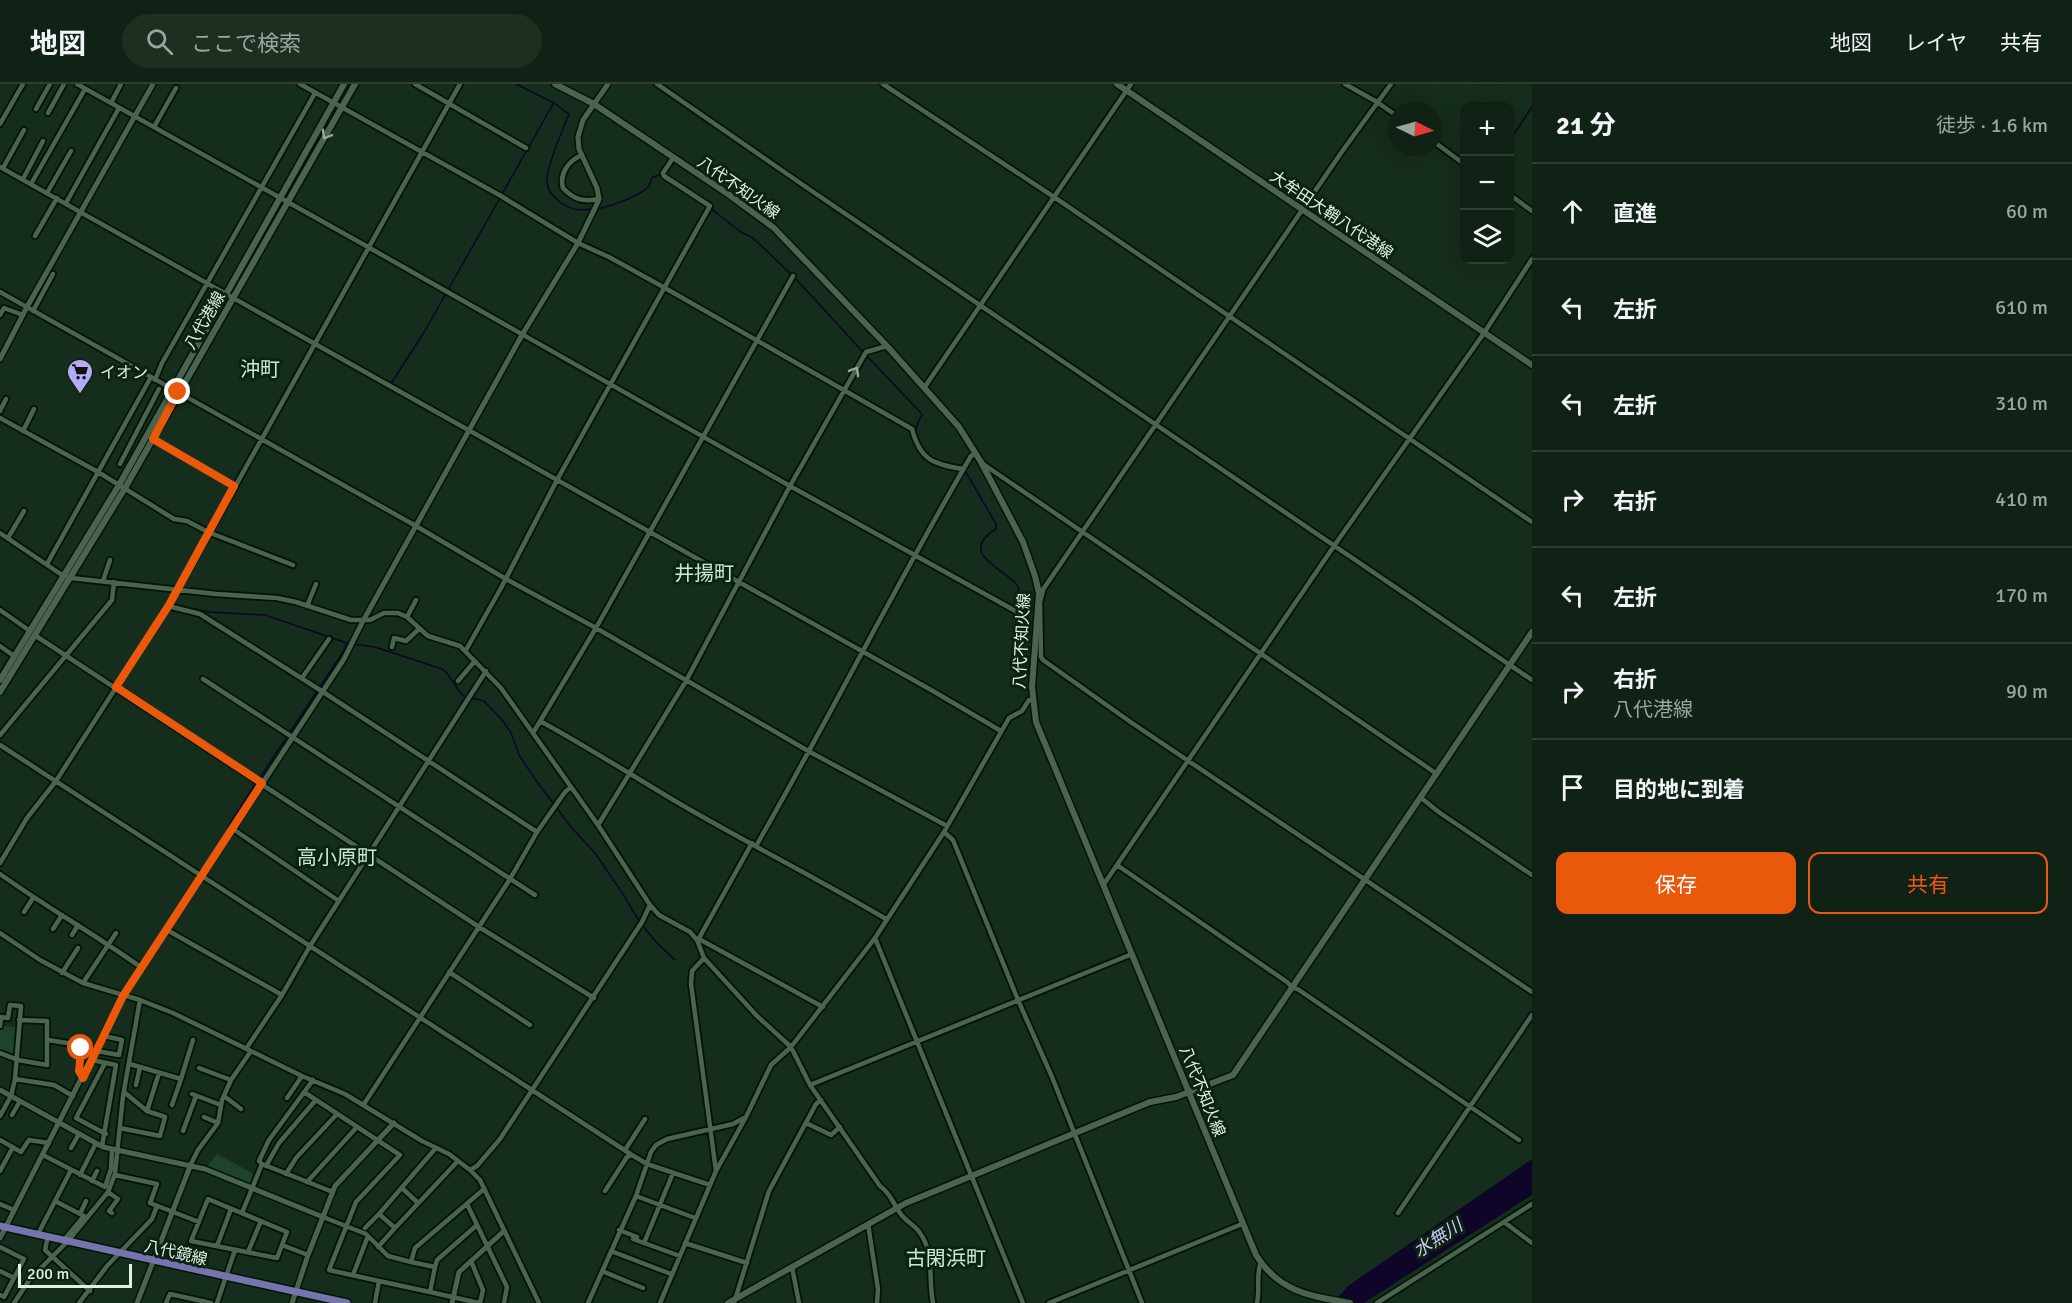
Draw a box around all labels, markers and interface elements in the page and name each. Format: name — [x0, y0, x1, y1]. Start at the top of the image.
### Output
search box — [122, 14, 542, 68]
icon: search — [143, 25, 176, 58]
text: 地図 — [30, 27, 86, 61]
text: ここで検索 — [191, 30, 301, 57]
text: 地図 — [1830, 30, 1872, 56]
text: レイヤ — [1905, 30, 1967, 56]
text: 共有 — [2000, 30, 2042, 56]
north arrow — [1388, 102, 1442, 156]
map controls — [1460, 102, 1514, 264]
button: + — [1460, 102, 1514, 156]
text: 21 分 — [1556, 110, 1616, 142]
text: 徒歩 · 1.6 km — [1936, 113, 2048, 138]
one-way arrow — [322, 129, 333, 139]
street label: 八代不知火線 — [693, 152, 783, 224]
button: − — [1460, 156, 1514, 210]
street label: 大牟田大鞘八代港線 — [1266, 166, 1397, 263]
icon: ahead — [1556, 195, 1589, 228]
text: 60 m — [2006, 199, 2048, 224]
text: 直進 — [1613, 200, 1657, 227]
button: layers — [1460, 210, 1514, 264]
street label: 八代港線 — [180, 288, 230, 353]
icon: left — [1556, 291, 1589, 324]
text: 610 m — [1995, 295, 2048, 320]
text: 左折 — [1613, 296, 1657, 323]
supermarket icon: イオン — [65, 357, 95, 395]
district label: 沖町 — [240, 357, 280, 382]
place label: イオン — [100, 363, 148, 383]
one-way arrow — [848, 367, 859, 378]
route end — [164, 378, 190, 404]
icon: left — [1556, 387, 1589, 420]
text: 310 m — [1995, 391, 2048, 416]
text: 左折 — [1613, 392, 1657, 419]
icon: right — [1556, 483, 1589, 516]
text: 410 m — [1995, 487, 2048, 512]
text: 右折 — [1613, 488, 1657, 515]
district label: 井揚町 — [674, 561, 734, 586]
icon: left — [1556, 579, 1589, 612]
text: 170 m — [1995, 583, 2048, 608]
text: 左折 — [1613, 584, 1657, 611]
street label: 八代不知火線 — [1009, 593, 1034, 690]
text: 右折 — [1613, 666, 1657, 693]
icon: right — [1556, 675, 1589, 708]
text: 90 m — [2006, 679, 2048, 704]
text: 八代港線 — [1613, 697, 1693, 722]
icon: arrive — [1556, 771, 1589, 804]
text: 目的地に到着 — [1613, 776, 1745, 803]
district label: 高小原町 — [297, 845, 377, 870]
button: 保存 — [1556, 852, 1796, 914]
button: 共有 — [1808, 852, 2048, 914]
route start — [67, 1034, 93, 1060]
street label: 八代不知火線 — [1175, 1043, 1229, 1140]
water label: 水無川 — [1409, 1213, 1468, 1262]
street label: 八代鏡線 — [142, 1236, 209, 1270]
district label: 古閑浜町 — [906, 1246, 986, 1271]
scale bar — [18, 1261, 132, 1288]
text: 200 m — [27, 1264, 69, 1284]

